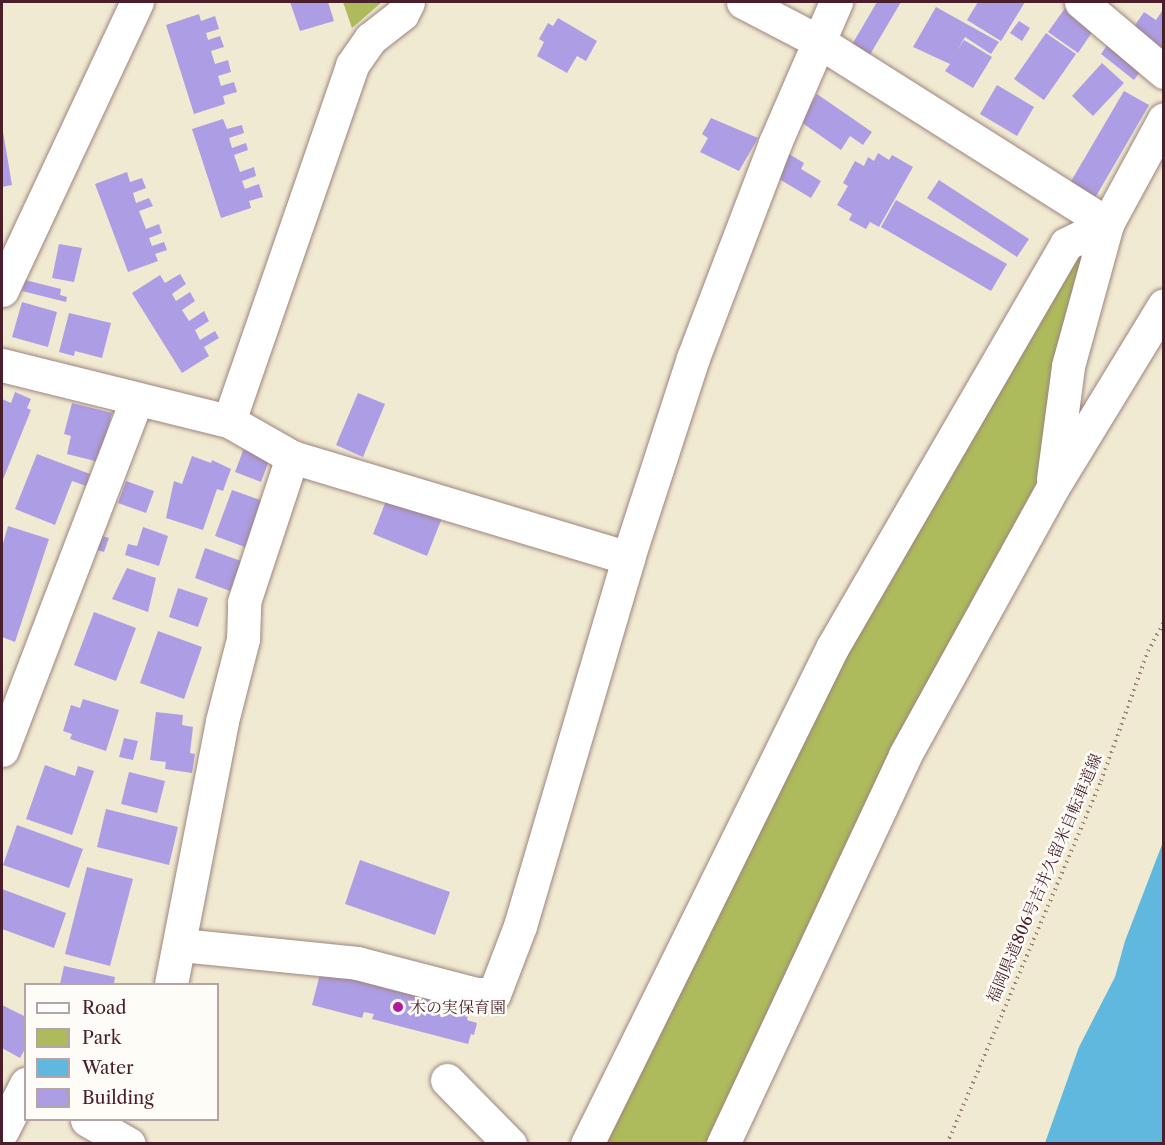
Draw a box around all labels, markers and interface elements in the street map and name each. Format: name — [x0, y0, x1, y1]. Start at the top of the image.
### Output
street label: 福岡県道806号吉井久留米自転車道線 — [983, 750, 1105, 1006]
legend — [24, 983, 219, 1121]
text: Road — [82, 997, 127, 1019]
place label: 木の実保育園 — [410, 997, 506, 1017]
marker: 木の実保育園 — [391, 1000, 405, 1014]
text: Park — [82, 1027, 121, 1049]
text: Water — [82, 1057, 134, 1079]
text: Building — [82, 1087, 154, 1109]

